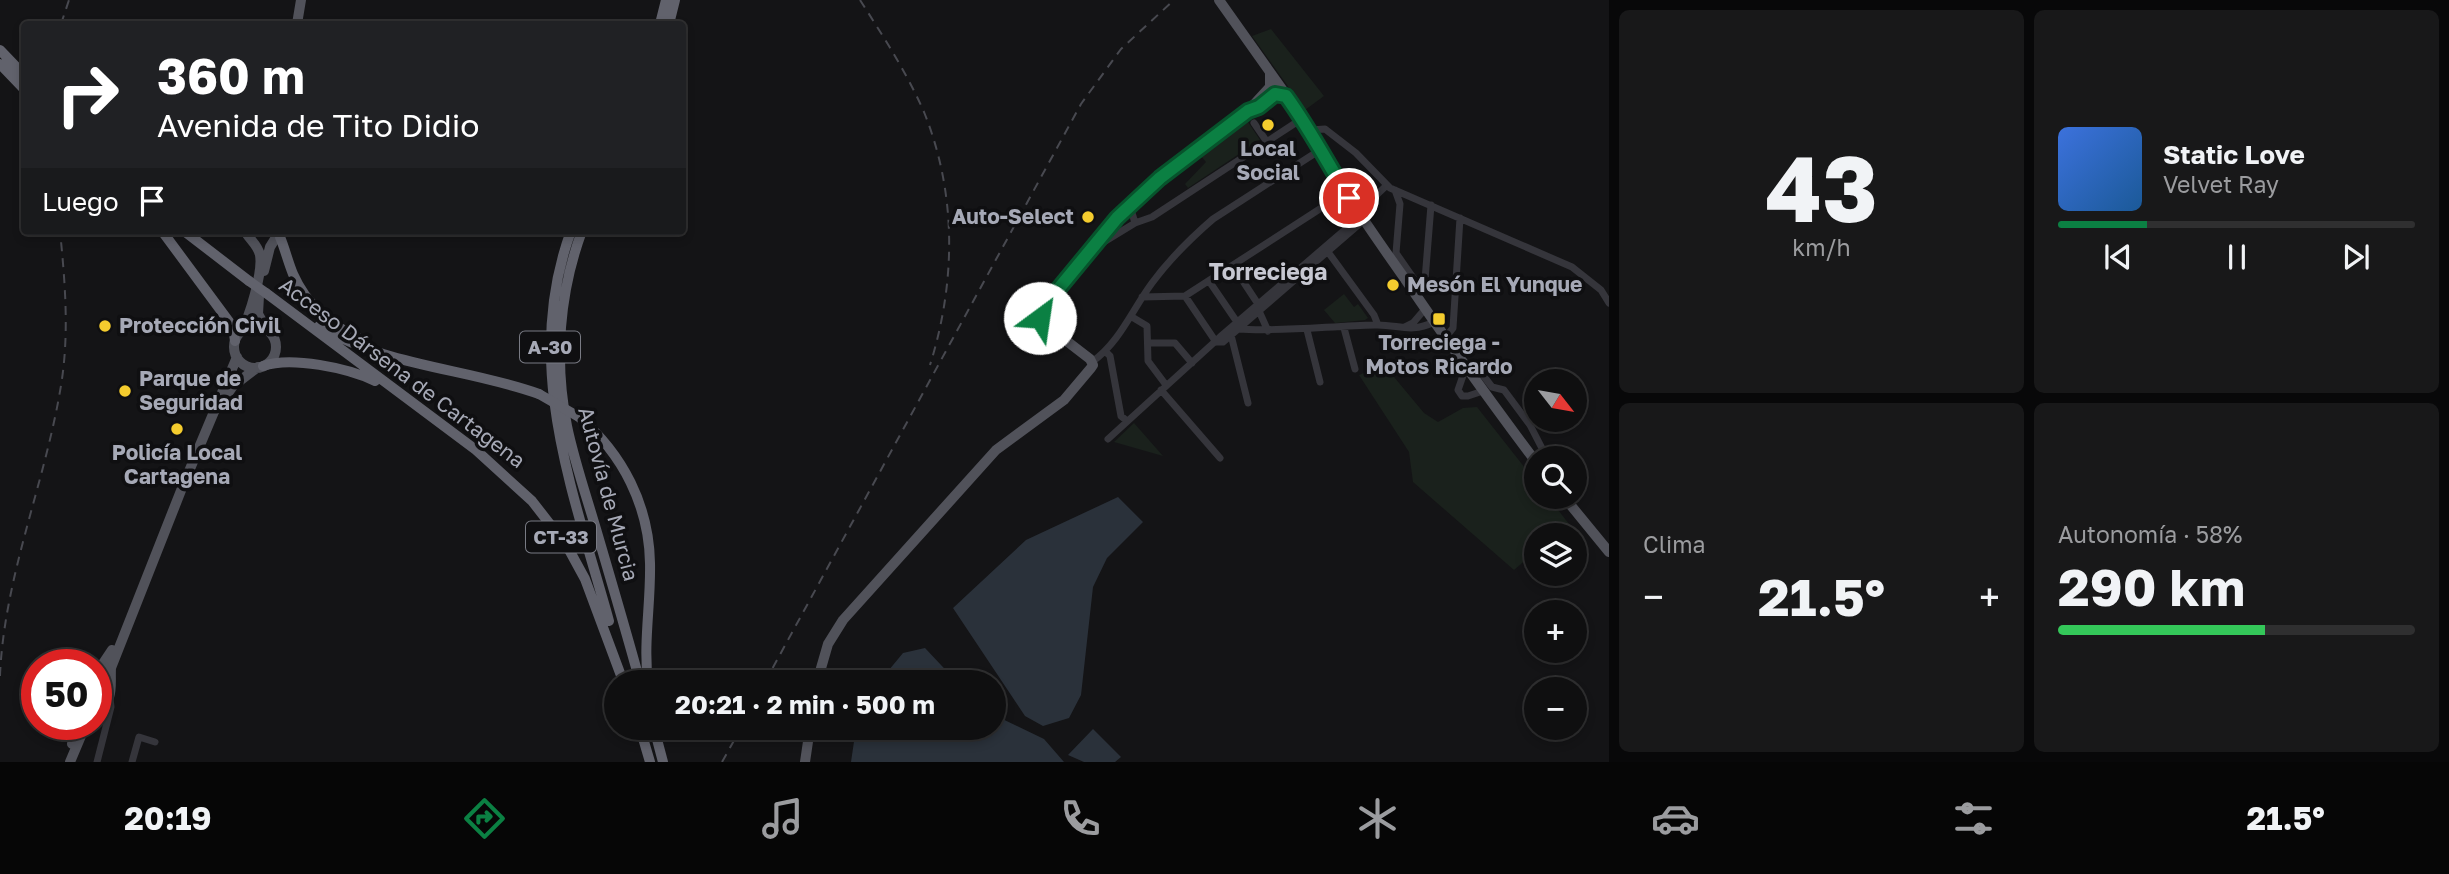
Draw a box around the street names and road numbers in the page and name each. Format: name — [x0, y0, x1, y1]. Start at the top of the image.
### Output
street label: Acceso Dársena de Cartagena — [274, 271, 531, 473]
road number: A-30 — [520, 332, 580, 362]
street label: Autovía de Murcia — [573, 404, 645, 584]
road number: CT-33 — [526, 522, 596, 552]

